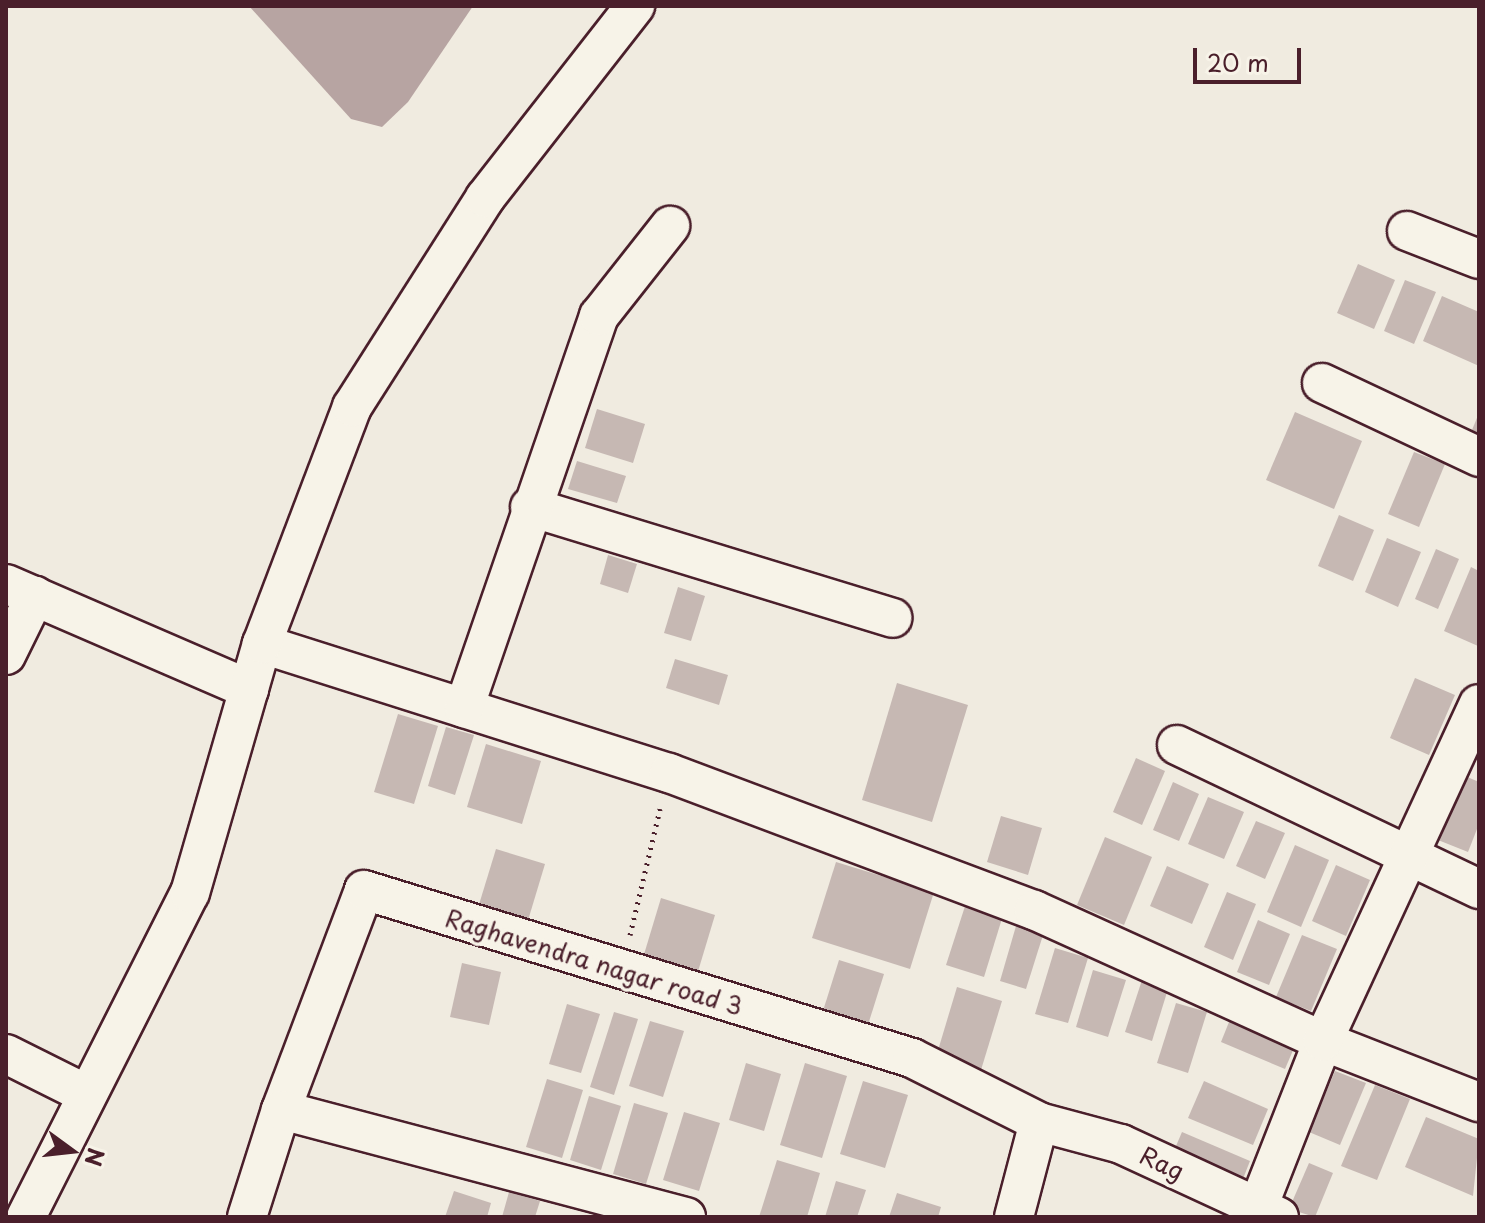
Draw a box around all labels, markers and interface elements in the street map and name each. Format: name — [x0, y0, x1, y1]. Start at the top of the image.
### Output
scale bar — [1197, 32, 1305, 82]
text: 20 m — [1207, 44, 1269, 80]
street label: Raghavendra nagar road 3 — [441, 903, 747, 1021]
north arrow — [32, 1111, 112, 1191]
street label: Rag — [1135, 1140, 1189, 1186]
text: N — [77, 1145, 114, 1170]

